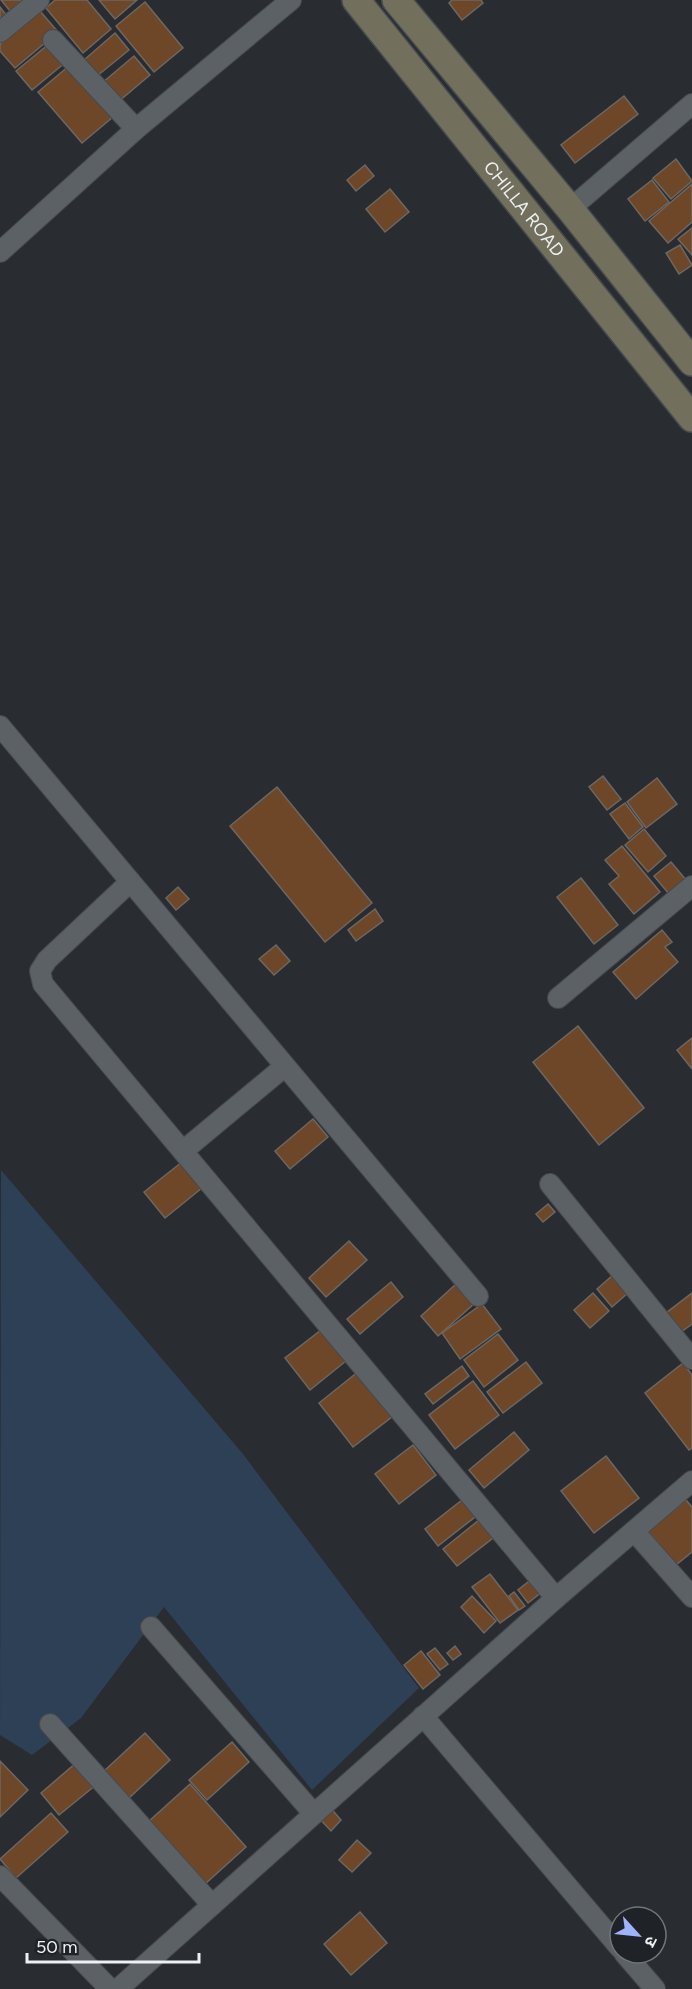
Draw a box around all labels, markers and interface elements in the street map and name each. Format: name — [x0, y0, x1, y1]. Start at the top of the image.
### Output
street label: CHILLA ROAD — [479, 157, 569, 261]
north arrow — [608, 1905, 668, 1965]
scale bar — [27, 1926, 200, 1964]
text: उ — [640, 1933, 662, 1951]
text: 50 m — [36, 1936, 78, 1958]

